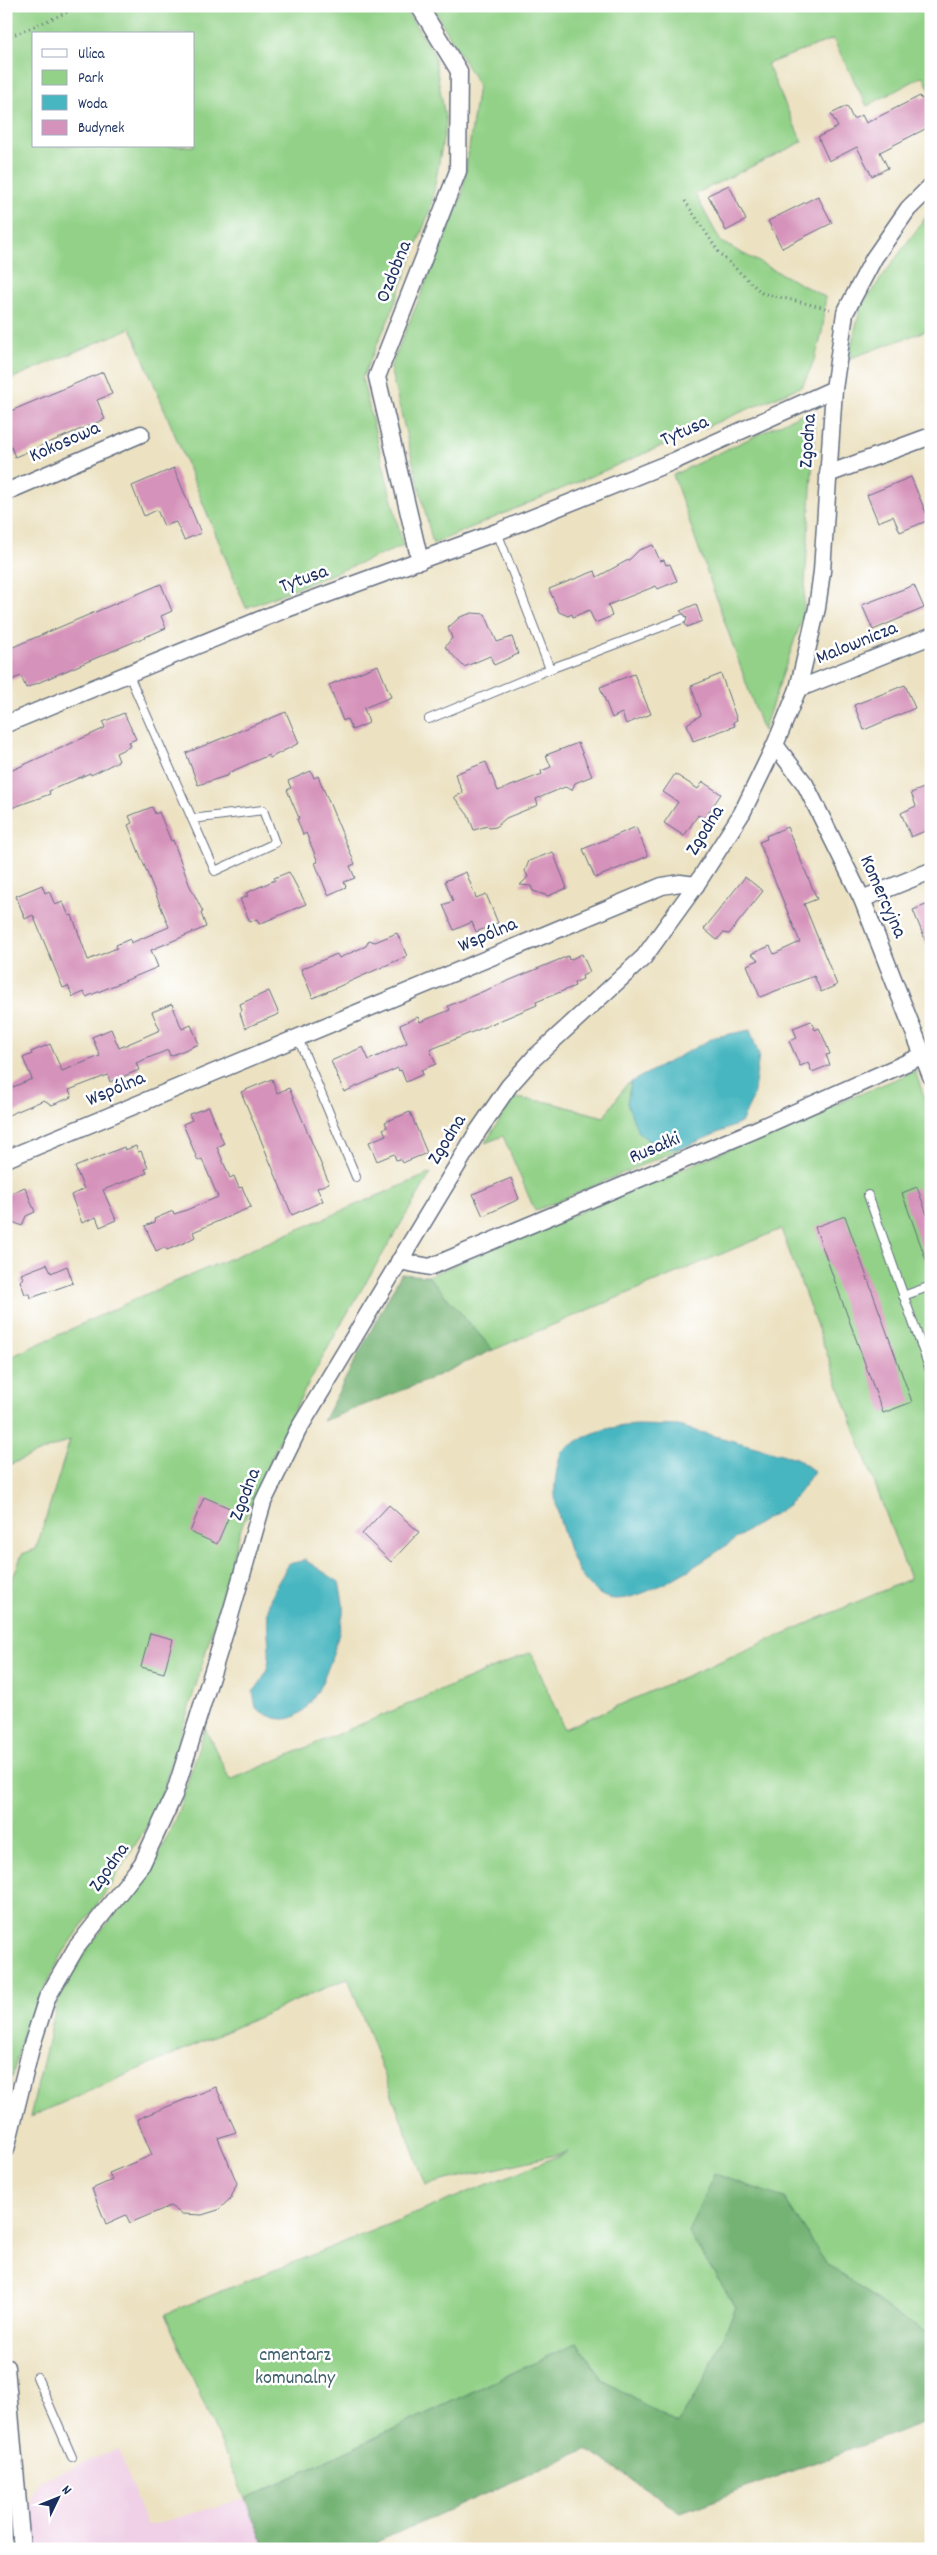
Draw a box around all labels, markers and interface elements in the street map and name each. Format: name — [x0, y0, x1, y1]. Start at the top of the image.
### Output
legend — [32, 32, 195, 148]
text: Ulica — [78, 44, 106, 66]
text: Park — [78, 68, 104, 90]
text: Woda — [78, 94, 108, 116]
text: Budynek — [78, 118, 124, 140]
street label: Ozdobna — [370, 236, 420, 307]
street label: Tytusa — [657, 409, 714, 455]
street label: Zgodna — [793, 412, 825, 469]
street label: Kokosowa — [25, 415, 105, 471]
street label: Tytusa — [276, 558, 333, 602]
street label: Malownicza — [812, 615, 902, 673]
street label: Zgodna — [680, 800, 733, 862]
street label: Komercyjna — [851, 851, 913, 943]
street label: Wspólna — [454, 911, 522, 961]
street label: Wspólna — [82, 1065, 150, 1115]
street label: Zgodna — [422, 1109, 475, 1171]
street label: Rusałki — [625, 1126, 685, 1172]
street label: Zgodna — [223, 1464, 269, 1525]
street label: Zgodna — [83, 1837, 137, 1898]
park label: cmentarz komunalny — [255, 2342, 336, 2393]
north arrow — [32, 2472, 82, 2522]
text: N — [56, 2481, 76, 2500]

